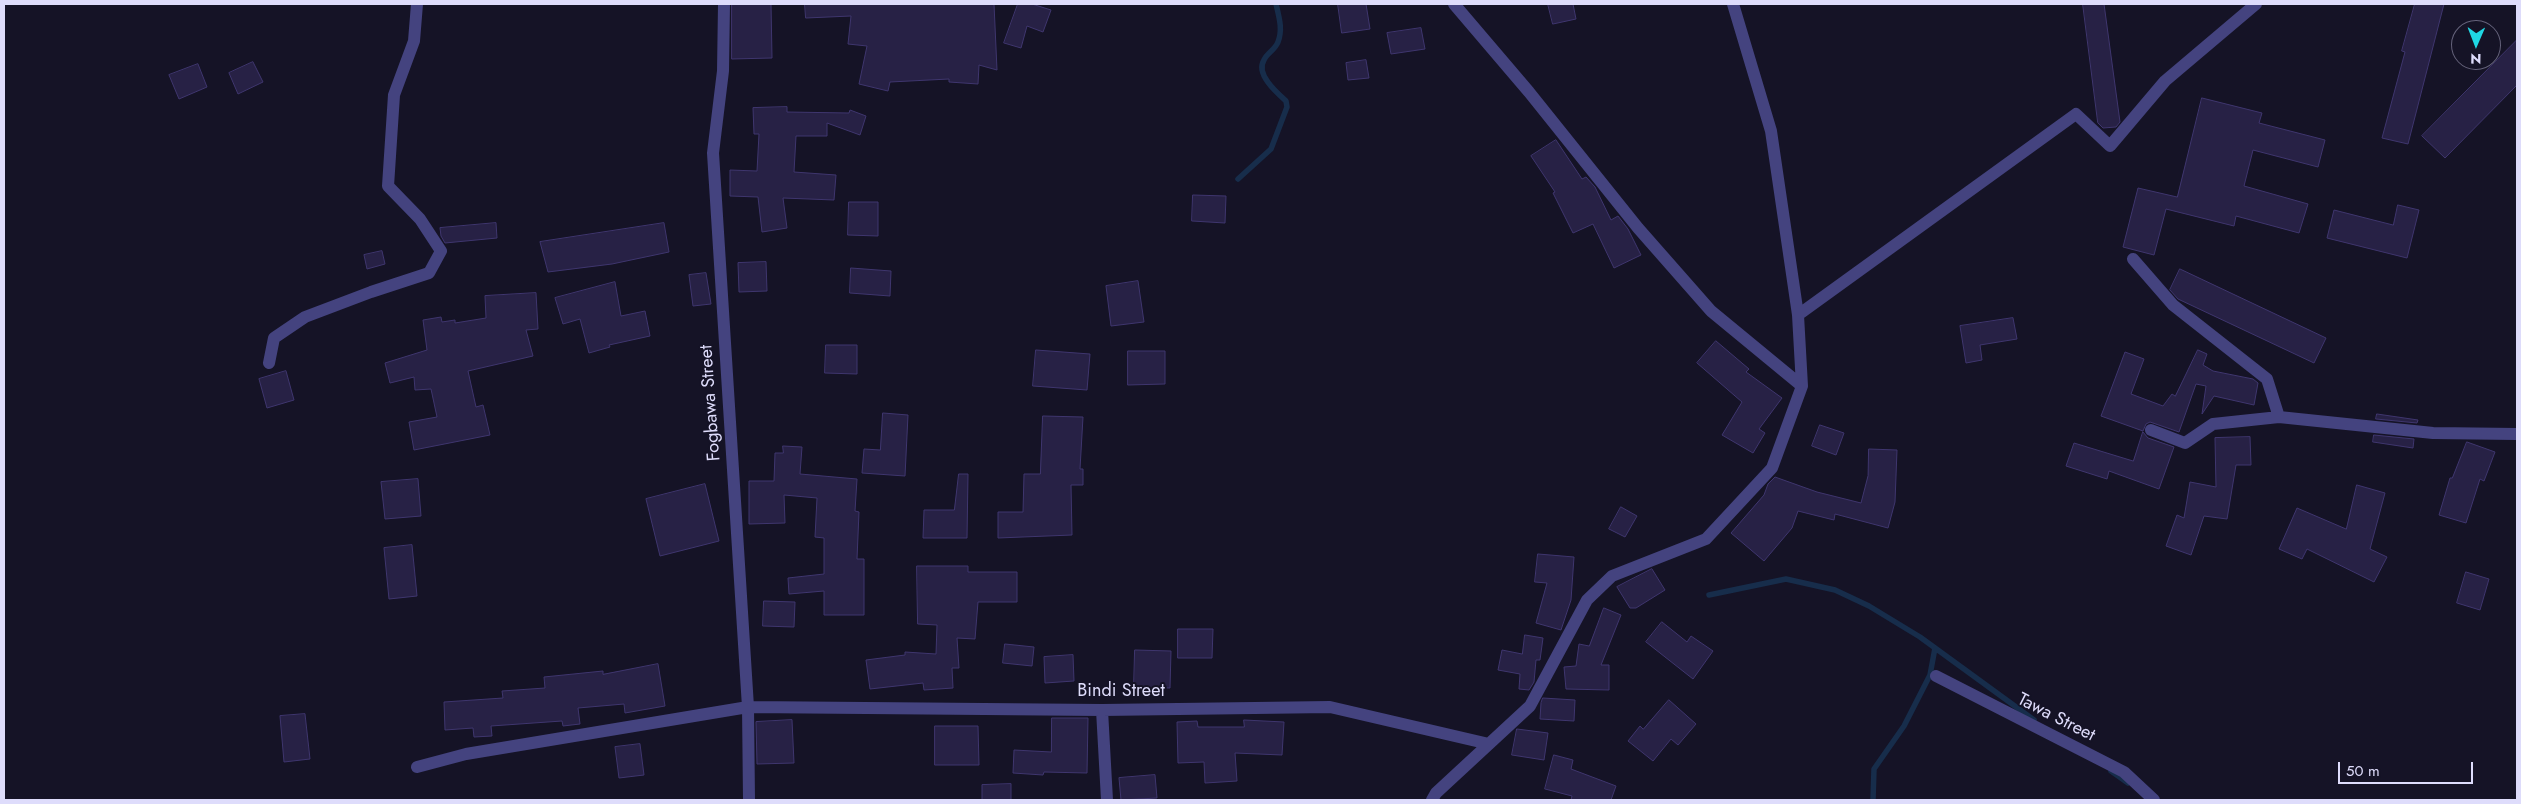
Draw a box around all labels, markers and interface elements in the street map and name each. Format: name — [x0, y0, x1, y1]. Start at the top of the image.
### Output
north arrow — [2451, 20, 2501, 70]
text: N — [2470, 49, 2481, 69]
street label: Fogbawa Street — [696, 344, 726, 462]
street label: Bindi Street — [1077, 681, 1165, 703]
street label: Tawa Street — [2014, 689, 2098, 747]
scale bar — [2341, 752, 2476, 784]
text: 50 m — [2346, 760, 2380, 782]

